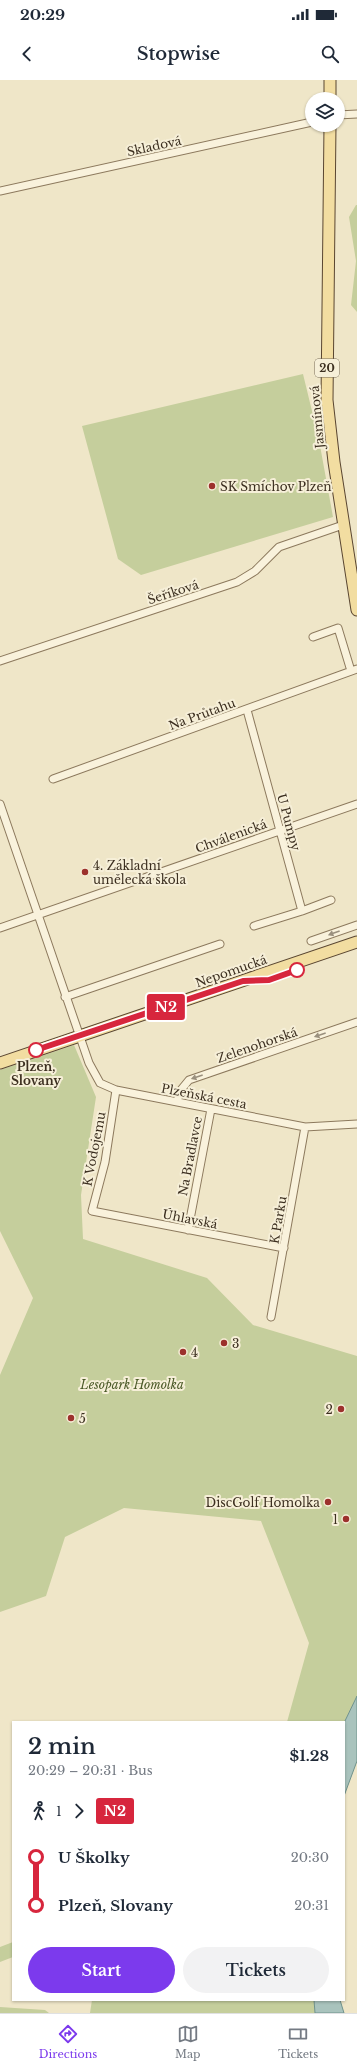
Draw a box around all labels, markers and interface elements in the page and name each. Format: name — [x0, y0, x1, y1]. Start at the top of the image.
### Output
text: 20:29 — [20, 5, 65, 24]
icon: back — [16, 43, 38, 65]
text: Stopwise — [137, 43, 220, 65]
icon: search — [319, 43, 341, 65]
map controls — [305, 92, 345, 132]
button: layers — [305, 92, 345, 132]
street label: Skladová — [125, 133, 183, 159]
road number: 20 — [315, 359, 339, 377]
street label: Jasmínová — [307, 385, 327, 451]
place label: SK Smíchov Plzeň — [220, 479, 332, 494]
marker: SK Smíchov Plzeň — [207, 481, 217, 491]
street label: Šeříková — [145, 576, 201, 607]
street label: Na Průtahu — [167, 695, 237, 733]
street label: U Pumpy — [274, 792, 304, 853]
street label: Chválenická — [193, 816, 269, 856]
place label: 4. Základní umělecká škola — [93, 858, 187, 887]
marker: 4. Základní umělecká škola — [80, 867, 90, 877]
one-way arrow — [328, 930, 340, 936]
street label: Nepomucká — [193, 952, 269, 990]
unlabelled marker — [289, 962, 305, 978]
line badge: N2 — [148, 994, 184, 1020]
text: N2 — [155, 998, 177, 1016]
street label: Zelenohorská — [215, 1024, 300, 1066]
one-way arrow — [314, 1032, 326, 1038]
marker: Plzeň, Slovany — [28, 1042, 44, 1058]
place label: Plzeň, Slovany — [11, 1059, 61, 1088]
one-way arrow — [191, 1074, 203, 1080]
street label: Plzeňská cesta — [160, 1080, 248, 1112]
street label: K Vodojemu — [79, 1110, 109, 1188]
street label: Na Bradlavce — [175, 1115, 205, 1197]
street label: K Parku — [266, 1195, 290, 1245]
street label: Úhlavská — [161, 1205, 219, 1232]
place label: 3 — [232, 1336, 239, 1351]
marker: 3 — [219, 1338, 229, 1348]
place label: 4 — [191, 1345, 198, 1360]
marker: 4 — [178, 1347, 188, 1357]
park label: Lesopark Homolka — [79, 1377, 184, 1392]
place label: 2 — [326, 1402, 333, 1417]
marker: 2 — [336, 1404, 346, 1414]
place label: 5 — [79, 1411, 86, 1426]
marker: 5 — [66, 1413, 76, 1423]
place label: DiscGolf Homolka — [206, 1495, 320, 1510]
marker: DiscGolf Homolka — [323, 1497, 333, 1507]
place label: 1 — [333, 1512, 338, 1527]
marker: 1 — [341, 1514, 351, 1524]
text: 2 min — [28, 1733, 96, 1760]
text: $1.28 — [290, 1746, 329, 1765]
text: 20:29 – 20:31 · Bus — [28, 1762, 153, 1779]
icon: walk — [28, 1800, 50, 1822]
icon: forward — [68, 1800, 90, 1822]
text: N2 — [104, 1802, 126, 1820]
text: 1 — [56, 1803, 62, 1820]
text: U Školky — [58, 1848, 130, 1867]
text: 20:30 — [291, 1849, 329, 1866]
text: Plzeň, Slovany — [58, 1896, 173, 1915]
text: 20:31 — [294, 1897, 329, 1914]
button: Start — [28, 1947, 175, 1993]
button: Tickets — [183, 1947, 329, 1993]
tab: Directions — [39, 2023, 97, 2061]
tab: Map — [175, 2023, 201, 2061]
tab: Tickets — [278, 2023, 318, 2061]

